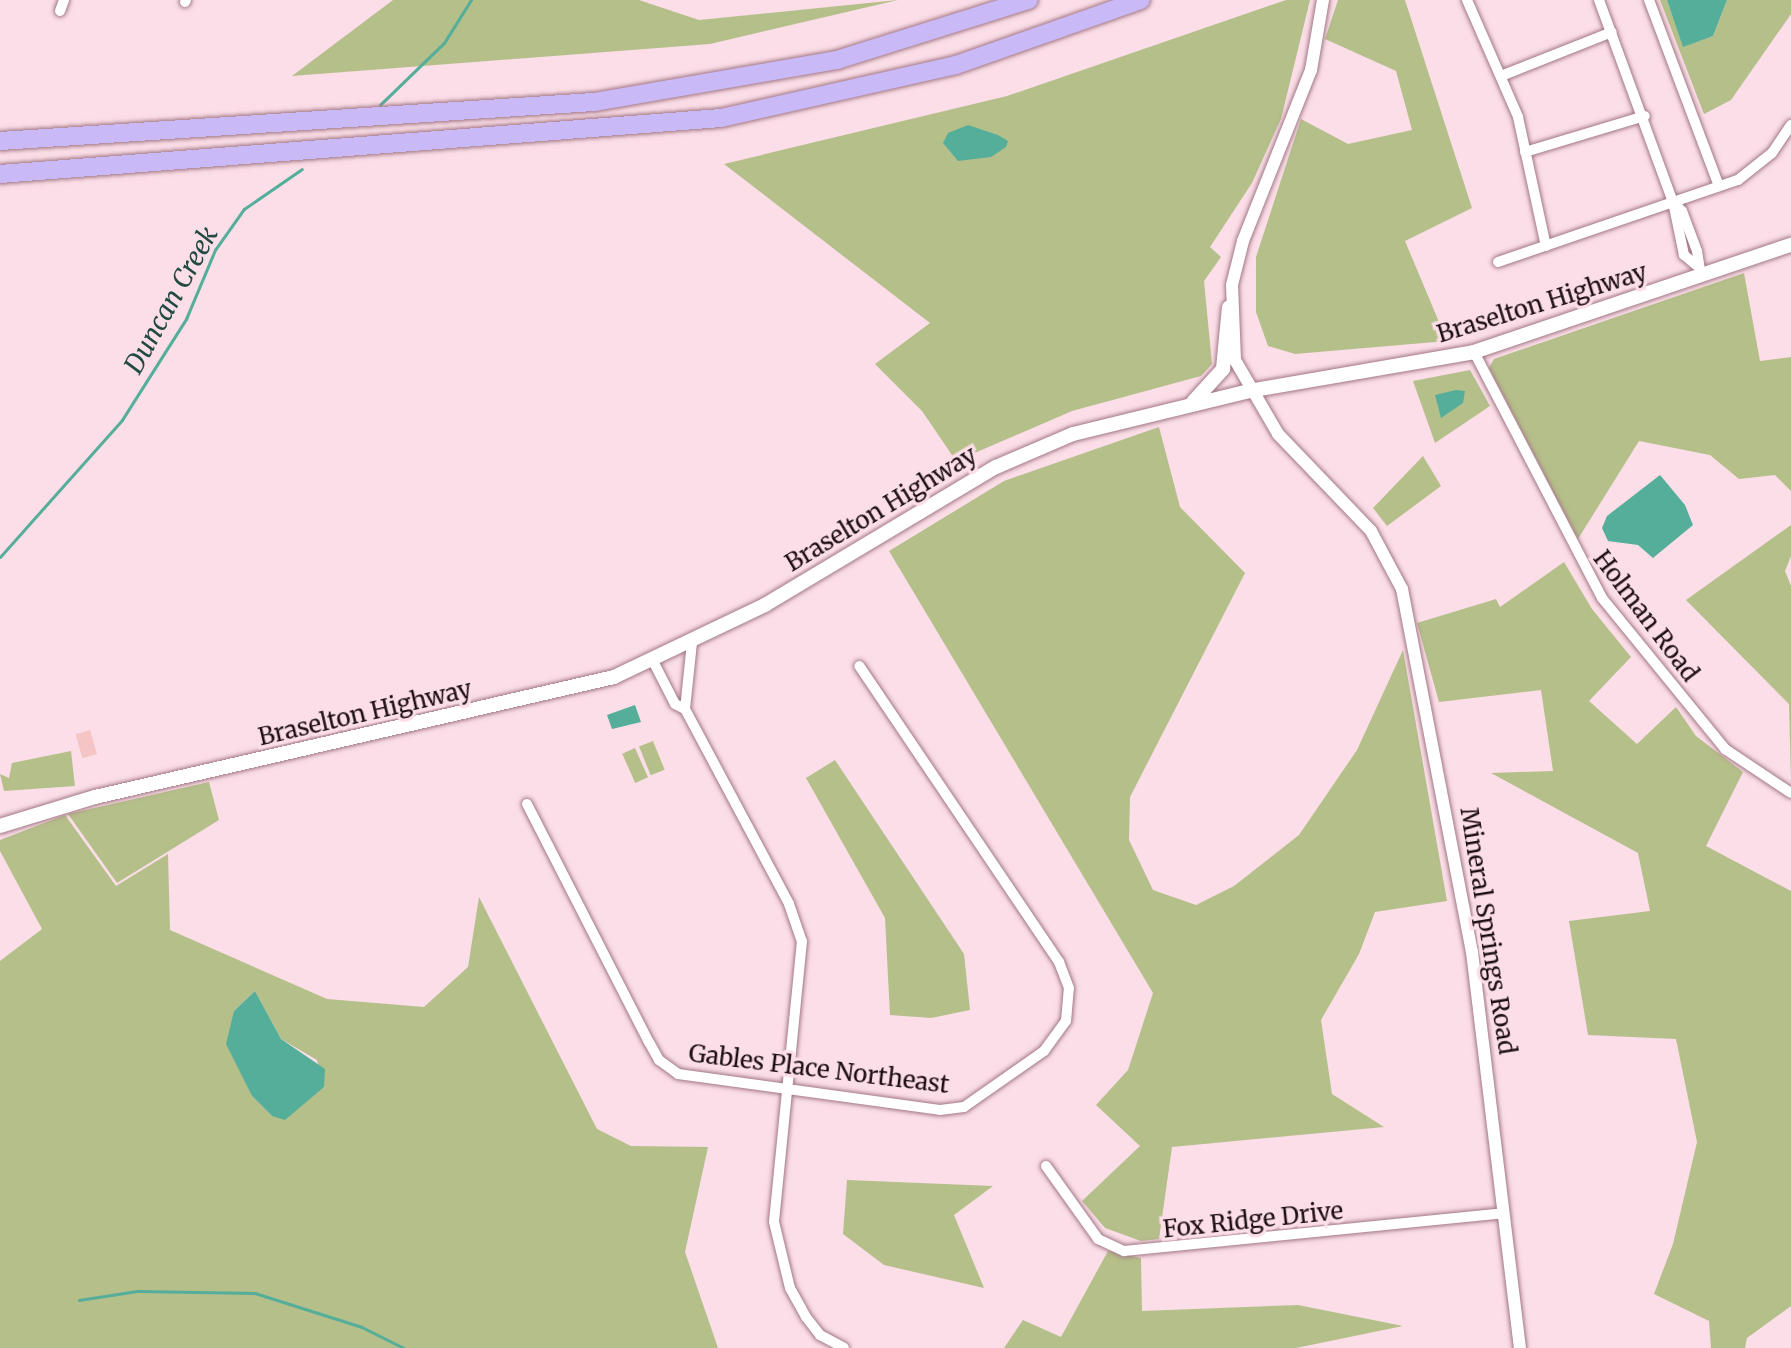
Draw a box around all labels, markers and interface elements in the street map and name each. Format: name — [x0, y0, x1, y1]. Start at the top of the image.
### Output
water label: Duncan Creek — [118, 221, 224, 379]
street label: Braselton Highway — [1433, 257, 1651, 349]
street label: Braselton Highway — [780, 440, 982, 578]
street label: Holman Road — [1587, 545, 1705, 687]
street label: Braselton Highway — [255, 674, 475, 752]
street label: Mineral Springs Road — [1454, 805, 1522, 1057]
street label: Gables Place Northeast — [687, 1039, 951, 1099]
street label: Fox Ridge Drive — [1161, 1196, 1345, 1244]

